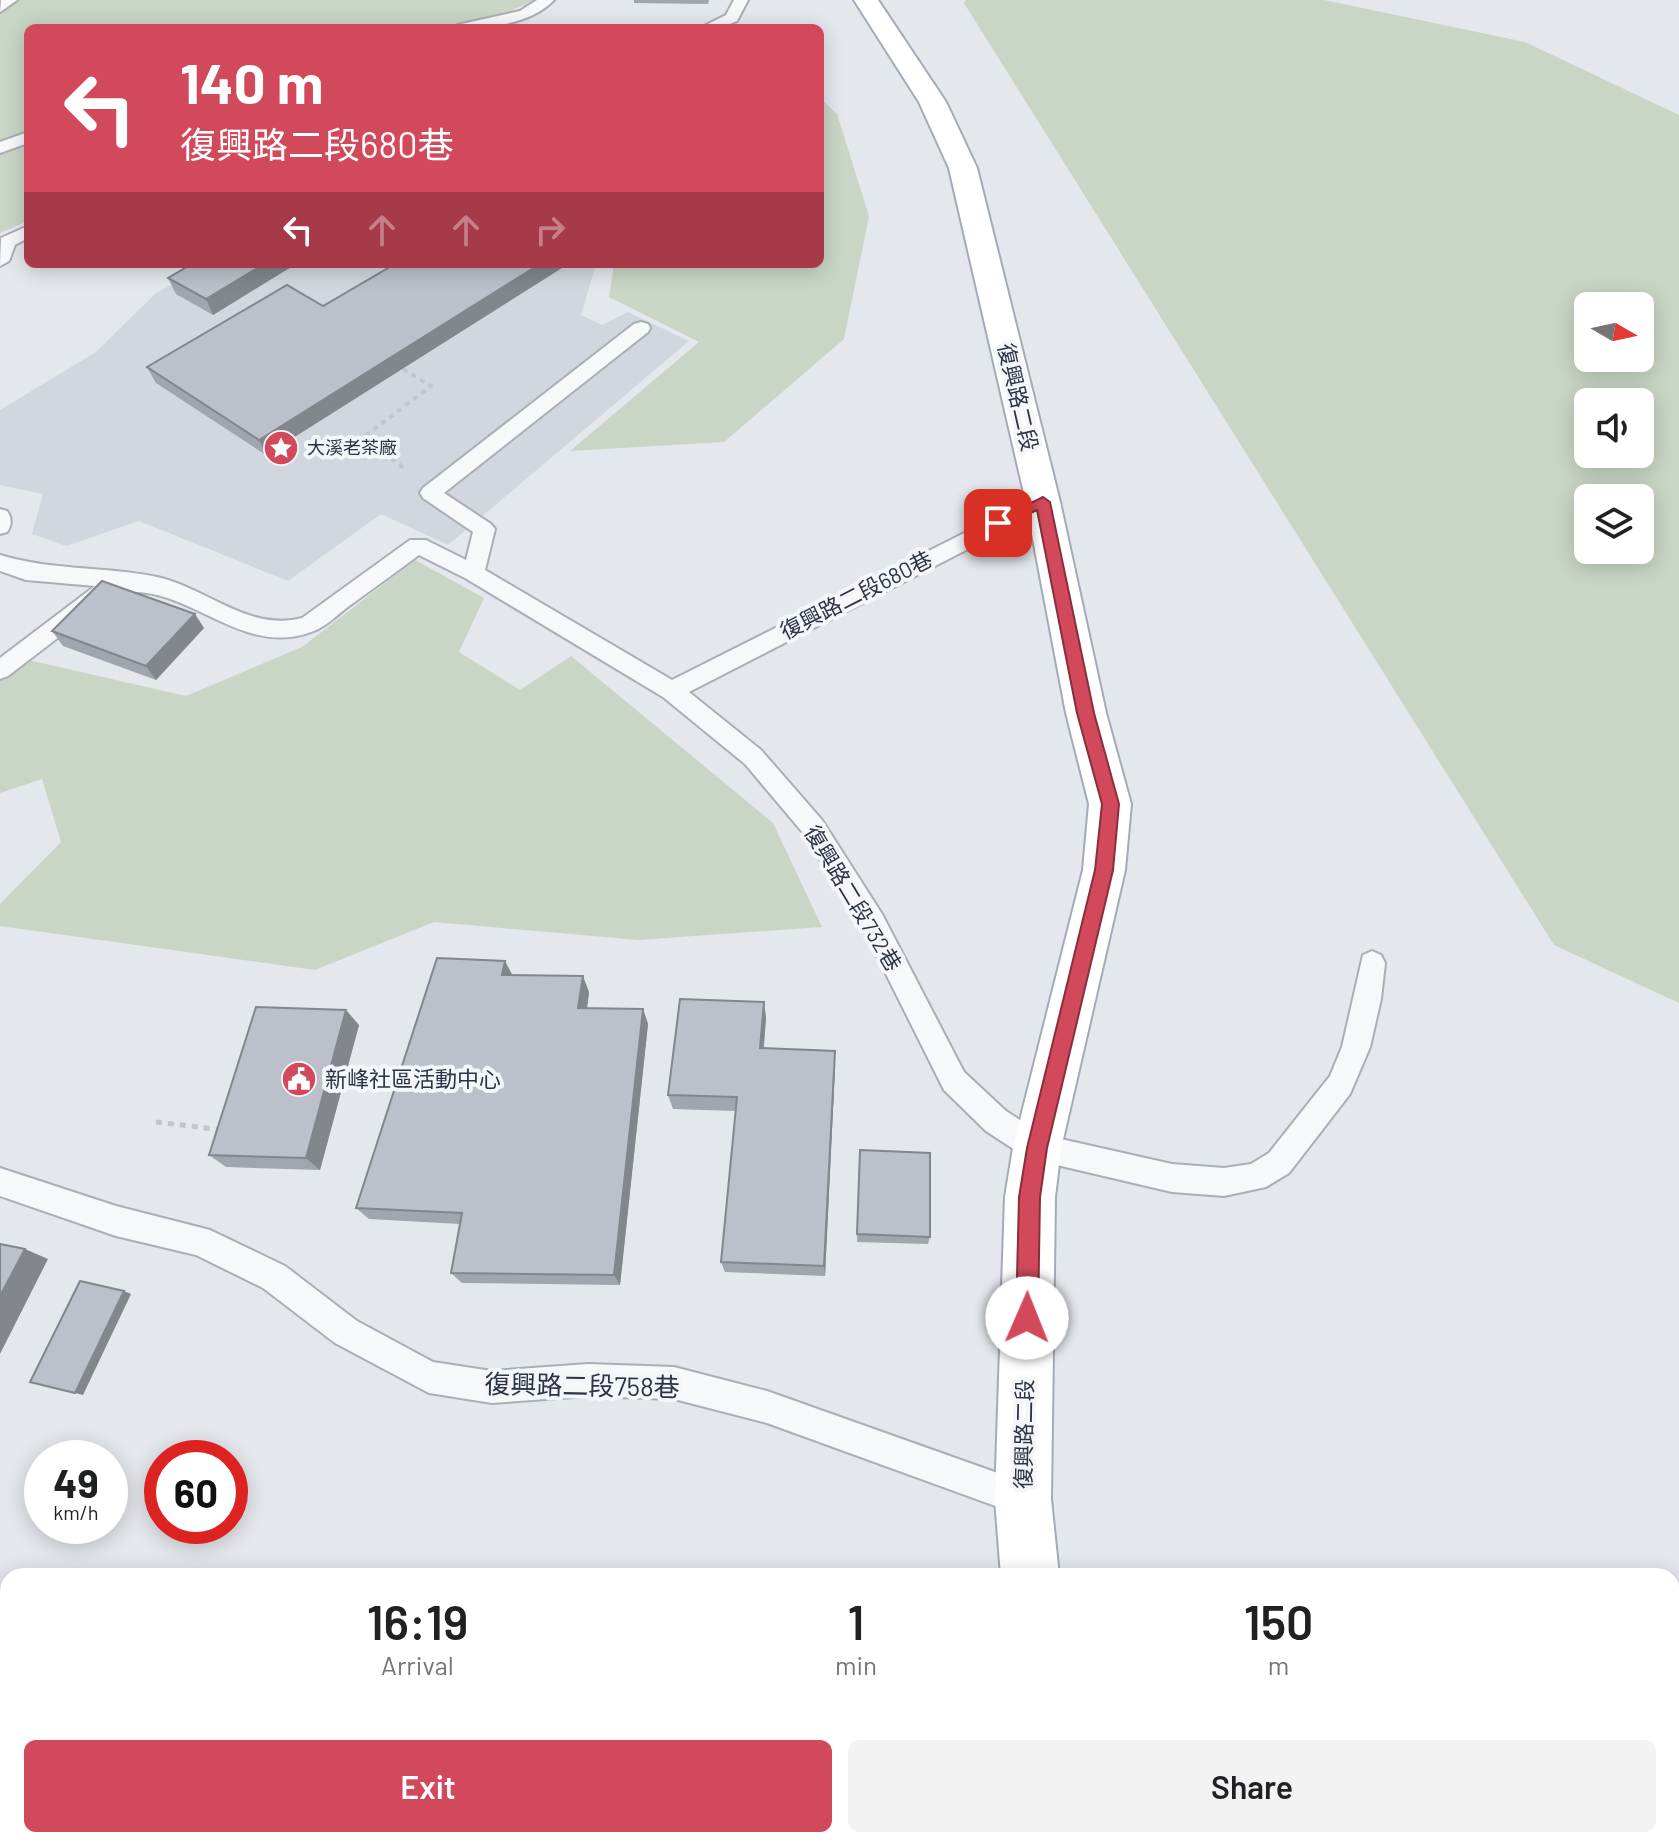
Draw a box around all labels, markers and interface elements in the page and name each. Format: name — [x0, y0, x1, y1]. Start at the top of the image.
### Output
text: 140 m — [180, 48, 324, 115]
icon: left — [48, 56, 152, 160]
text: 復興路二段680巷 — [180, 122, 454, 165]
icon: left — [276, 208, 320, 252]
icon: ahead — [360, 208, 404, 252]
icon: ahead — [444, 208, 488, 252]
icon: right — [528, 208, 572, 252]
north arrow — [1574, 292, 1654, 372]
map controls — [1574, 292, 1654, 564]
street label: 復興路二段 — [994, 340, 1044, 453]
button: sound — [1574, 388, 1654, 468]
place icon: 大溪老茶廠 — [262, 429, 300, 467]
place label: 大溪老茶廠 — [307, 436, 397, 458]
button: layers — [1574, 484, 1654, 564]
pin — [964, 489, 1032, 557]
icon: arrive — [976, 501, 1020, 545]
street label: 復興路二段680巷 — [775, 545, 936, 644]
street label: 復興路二段732巷 — [800, 820, 908, 975]
public building icon: 新峰社區活動中心 — [280, 1060, 318, 1098]
place label: 新峰社區活動中心 — [325, 1065, 501, 1091]
position arrow — [985, 1276, 1069, 1360]
street label: 復興路二段758巷 — [484, 1367, 680, 1402]
street label: 復興路二段 — [1009, 1379, 1037, 1489]
speed limit sign: 60 — [144, 1440, 248, 1544]
text: 49 — [53, 1458, 99, 1506]
text: km/h — [53, 1500, 99, 1524]
text: 16:19 — [367, 1592, 468, 1650]
text: 1 — [848, 1592, 864, 1650]
text: 150 — [1244, 1592, 1313, 1650]
text: Arrival — [381, 1649, 454, 1680]
text: min — [835, 1649, 877, 1680]
text: m — [1268, 1649, 1289, 1680]
button: Exit — [24, 1740, 832, 1832]
button: Share — [848, 1740, 1656, 1832]

